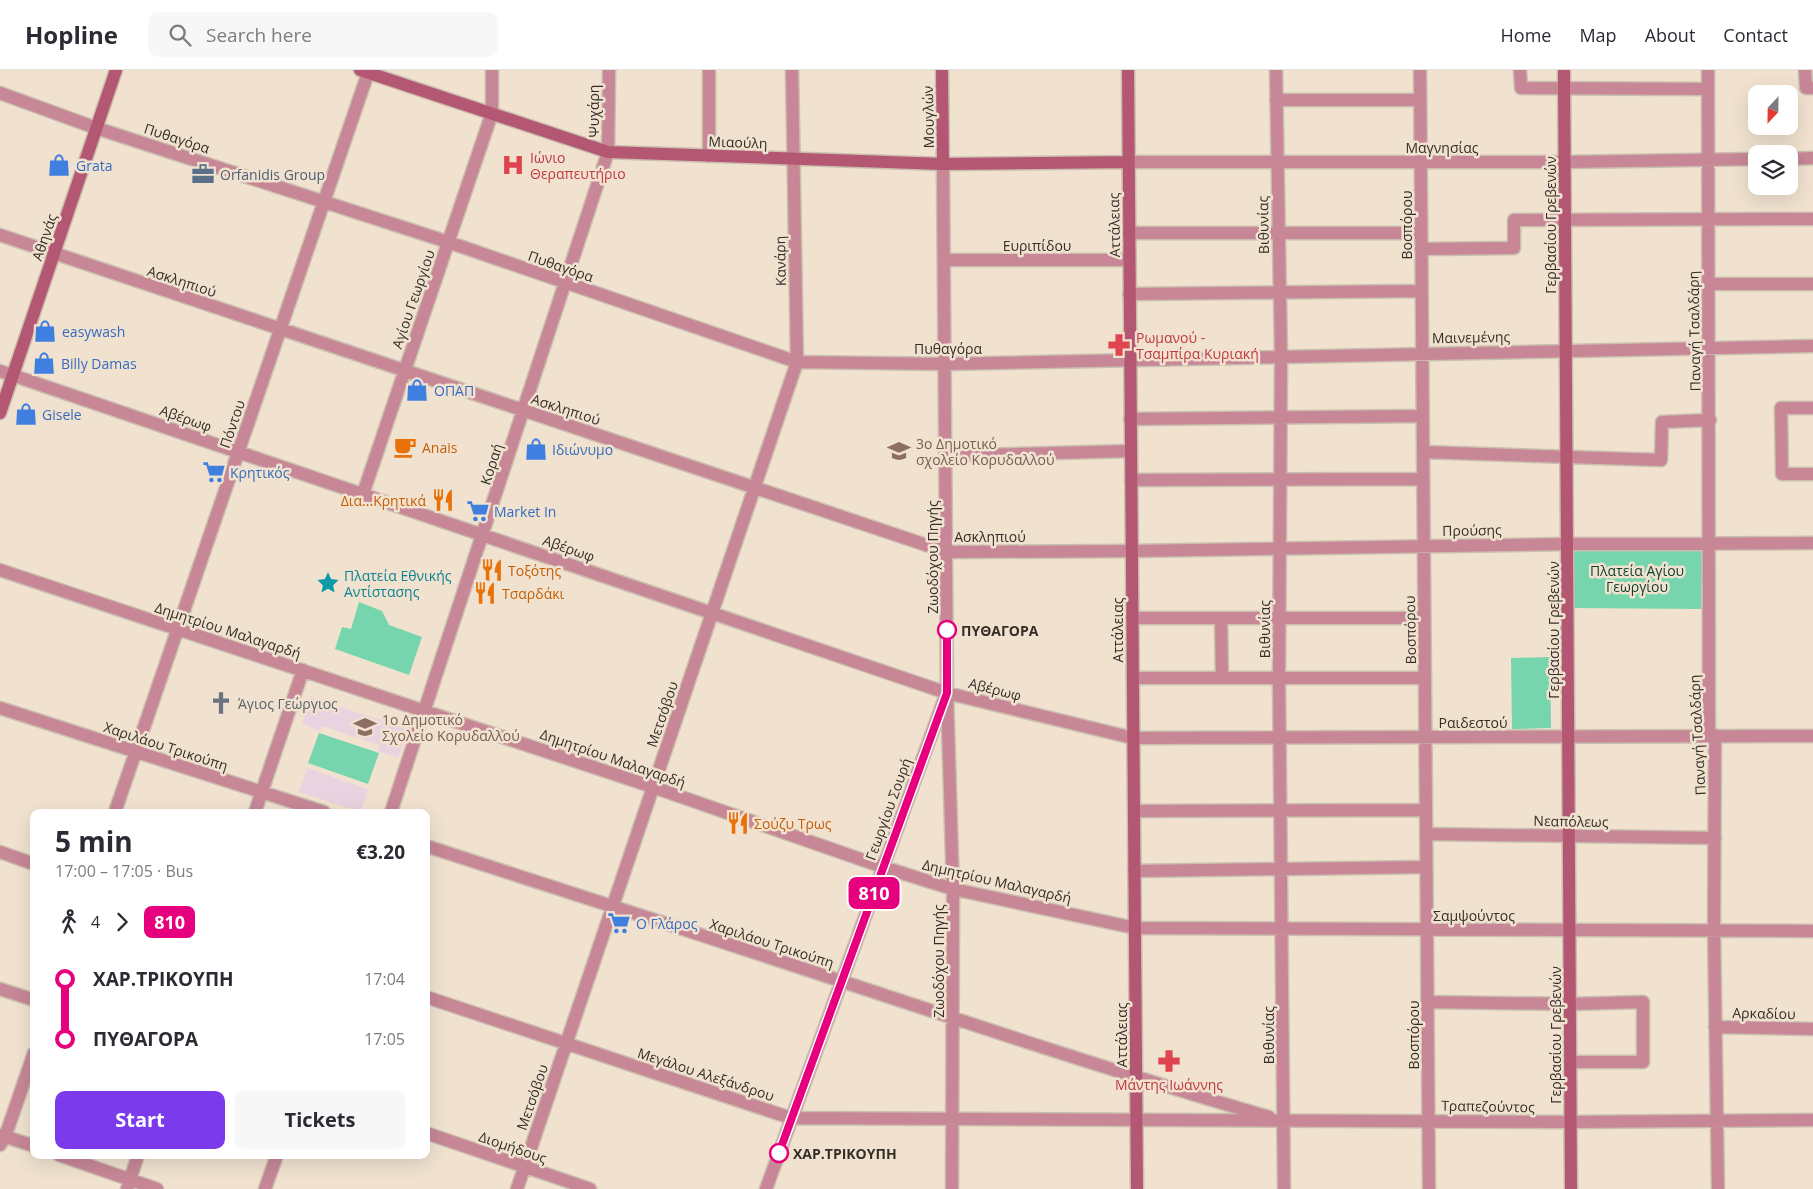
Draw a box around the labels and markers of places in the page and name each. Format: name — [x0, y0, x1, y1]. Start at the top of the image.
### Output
place label: Ιώνιο Θεραπευτήριο — [530, 148, 626, 183]
shop icon: Grata — [46, 152, 72, 178]
hospital icon: Ιώνιο Θεραπευτήριο — [500, 152, 526, 178]
place label: Grata — [76, 156, 112, 175]
office icon: Orfanidis Group — [190, 161, 216, 187]
place label: Orfanidis Group — [220, 165, 325, 184]
shop icon: easywash — [32, 318, 58, 344]
place label: easywash — [62, 322, 125, 341]
place label: Ρωμανού - Τσαμπίρα Κυριακή — [1136, 328, 1259, 363]
pharmacy icon: Ρωμανού - Τσαμπίρα Κυριακή — [1106, 332, 1132, 358]
shop icon: Billy Damas — [31, 350, 57, 376]
place label: Billy Damas — [61, 354, 137, 373]
shop icon: ΟΠΑΠ — [404, 377, 430, 403]
place label: ΟΠΑΠ — [434, 381, 474, 400]
shop icon: Gisele — [13, 401, 39, 427]
place label: Gisele — [42, 405, 82, 424]
cafe icon: Anais — [392, 434, 418, 460]
place label: 3ο Δημοτικό σχολείο Κορυδαλλού — [916, 434, 1054, 469]
shop icon: Ιδιώνυμο — [523, 436, 549, 462]
place label: Anais — [422, 438, 458, 457]
school or university icon: 3ο Δημοτικό σχολείο Κορυδαλλού — [886, 438, 912, 464]
place label: Ιδιώνυμο — [552, 440, 613, 459]
supermarket icon: Κρητικός — [201, 459, 227, 485]
place label: Κρητικός — [230, 463, 290, 482]
restaurant icon: Δια...Κρητικά — [430, 487, 456, 513]
place label: Δια...Κρητικά — [341, 491, 426, 510]
supermarket icon: Market In — [465, 498, 491, 524]
place label: Market In — [494, 502, 556, 521]
restaurant icon: Τοξότης — [479, 557, 505, 583]
place label: Τοξότης — [508, 561, 561, 580]
place label: Πλατεία Εθνικής Αντίστασης — [344, 566, 452, 601]
place icon: Πλατεία Εθνικής Αντίστασης — [315, 570, 341, 596]
restaurant icon: Τσαρδάκι — [472, 580, 498, 606]
place label: Τσαρδάκι — [502, 584, 565, 603]
marker: ΠΥΘΑΓΟΡΑ — [937, 620, 957, 640]
place label: ΠΥΘΑΓΟΡΑ — [961, 621, 1039, 640]
church icon: Άγιος Γεώργιος — [208, 690, 234, 716]
place label: Άγιος Γεώργιος — [238, 694, 338, 713]
place label: 1o Δημοτικό Σχολείο Κορυδαλλού — [382, 710, 520, 745]
school or university icon: 1o Δημοτικό Σχολείο Κορυδαλλού — [352, 714, 378, 740]
restaurant icon: Σούζυ Τρως — [725, 810, 751, 836]
place label: Σούζυ Τρως — [754, 814, 832, 833]
supermarket icon: Ο Γλάρος — [606, 910, 632, 936]
place label: Ο Γλάρος — [636, 914, 698, 933]
pharmacy icon: Μάντης Ιωάννης — [1156, 1048, 1182, 1074]
place label: Μάντης Ιωάννης — [1115, 1075, 1223, 1094]
marker: ΧΑΡ.ΤΡΙΚΟΥΠΗ — [769, 1143, 789, 1163]
place label: ΧΑΡ.ΤΡΙΚΟΥΠΗ — [793, 1144, 897, 1163]

